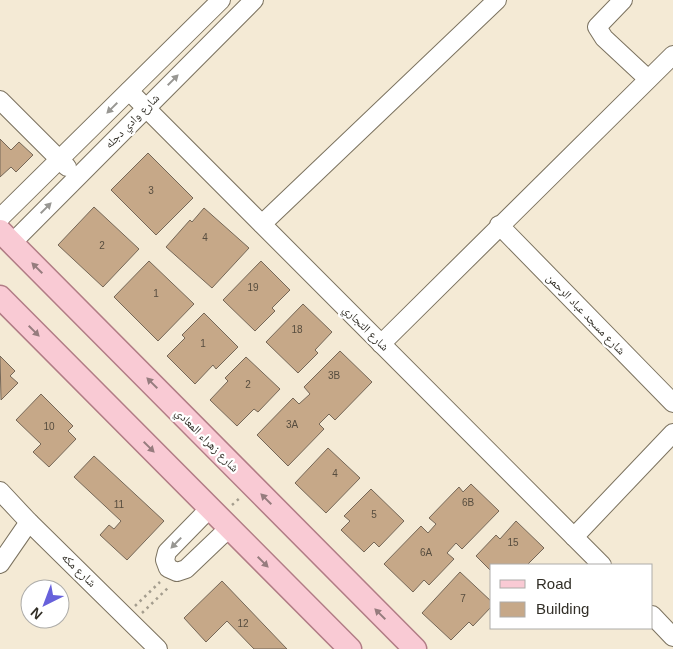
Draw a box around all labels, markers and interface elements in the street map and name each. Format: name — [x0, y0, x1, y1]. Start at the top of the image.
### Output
one-way arrow — [167, 74, 179, 86]
street label: شارع وادي دجله — [102, 91, 164, 153]
one-way arrow — [106, 102, 118, 114]
house number: 3 — [148, 185, 154, 196]
one-way arrow — [40, 202, 52, 214]
house number: 4 — [202, 232, 208, 243]
house number: 2 — [99, 240, 105, 251]
one-way arrow — [31, 262, 43, 274]
street label: شارع مسجد عباد الرحمن — [543, 271, 628, 358]
house number: 19 — [247, 282, 259, 293]
house number: 1 — [153, 288, 159, 299]
street label: شارع التجاري — [338, 302, 392, 356]
house number: 18 — [291, 324, 303, 335]
one-way arrow — [28, 325, 40, 337]
house number: 1 — [200, 338, 206, 349]
house number: 3B — [328, 370, 340, 381]
one-way arrow — [146, 378, 158, 390]
house number: 2 — [245, 379, 251, 390]
street label: شارع زهراء المعادي — [170, 405, 242, 477]
house number: 3A — [286, 419, 298, 430]
house number: 10 — [43, 421, 55, 432]
one-way arrow — [143, 440, 155, 452]
house number: 4 — [332, 468, 338, 479]
one-way arrow — [260, 493, 272, 505]
house number: 6B — [462, 497, 474, 508]
house number: 11 — [114, 499, 125, 510]
house number: 5 — [371, 509, 377, 520]
one-way arrow — [170, 537, 182, 549]
house number: 15 — [507, 537, 519, 548]
house number: 6A — [420, 547, 432, 558]
street label: شارع مكه — [58, 550, 99, 591]
one-way arrow — [257, 556, 269, 568]
legend — [490, 564, 653, 629]
text: Road — [536, 575, 572, 592]
north arrow — [20, 579, 70, 629]
house number: 7 — [460, 593, 466, 604]
text: Building — [536, 600, 589, 617]
text: N — [27, 604, 45, 623]
one-way arrow — [374, 609, 386, 621]
house number: 12 — [237, 618, 249, 629]

